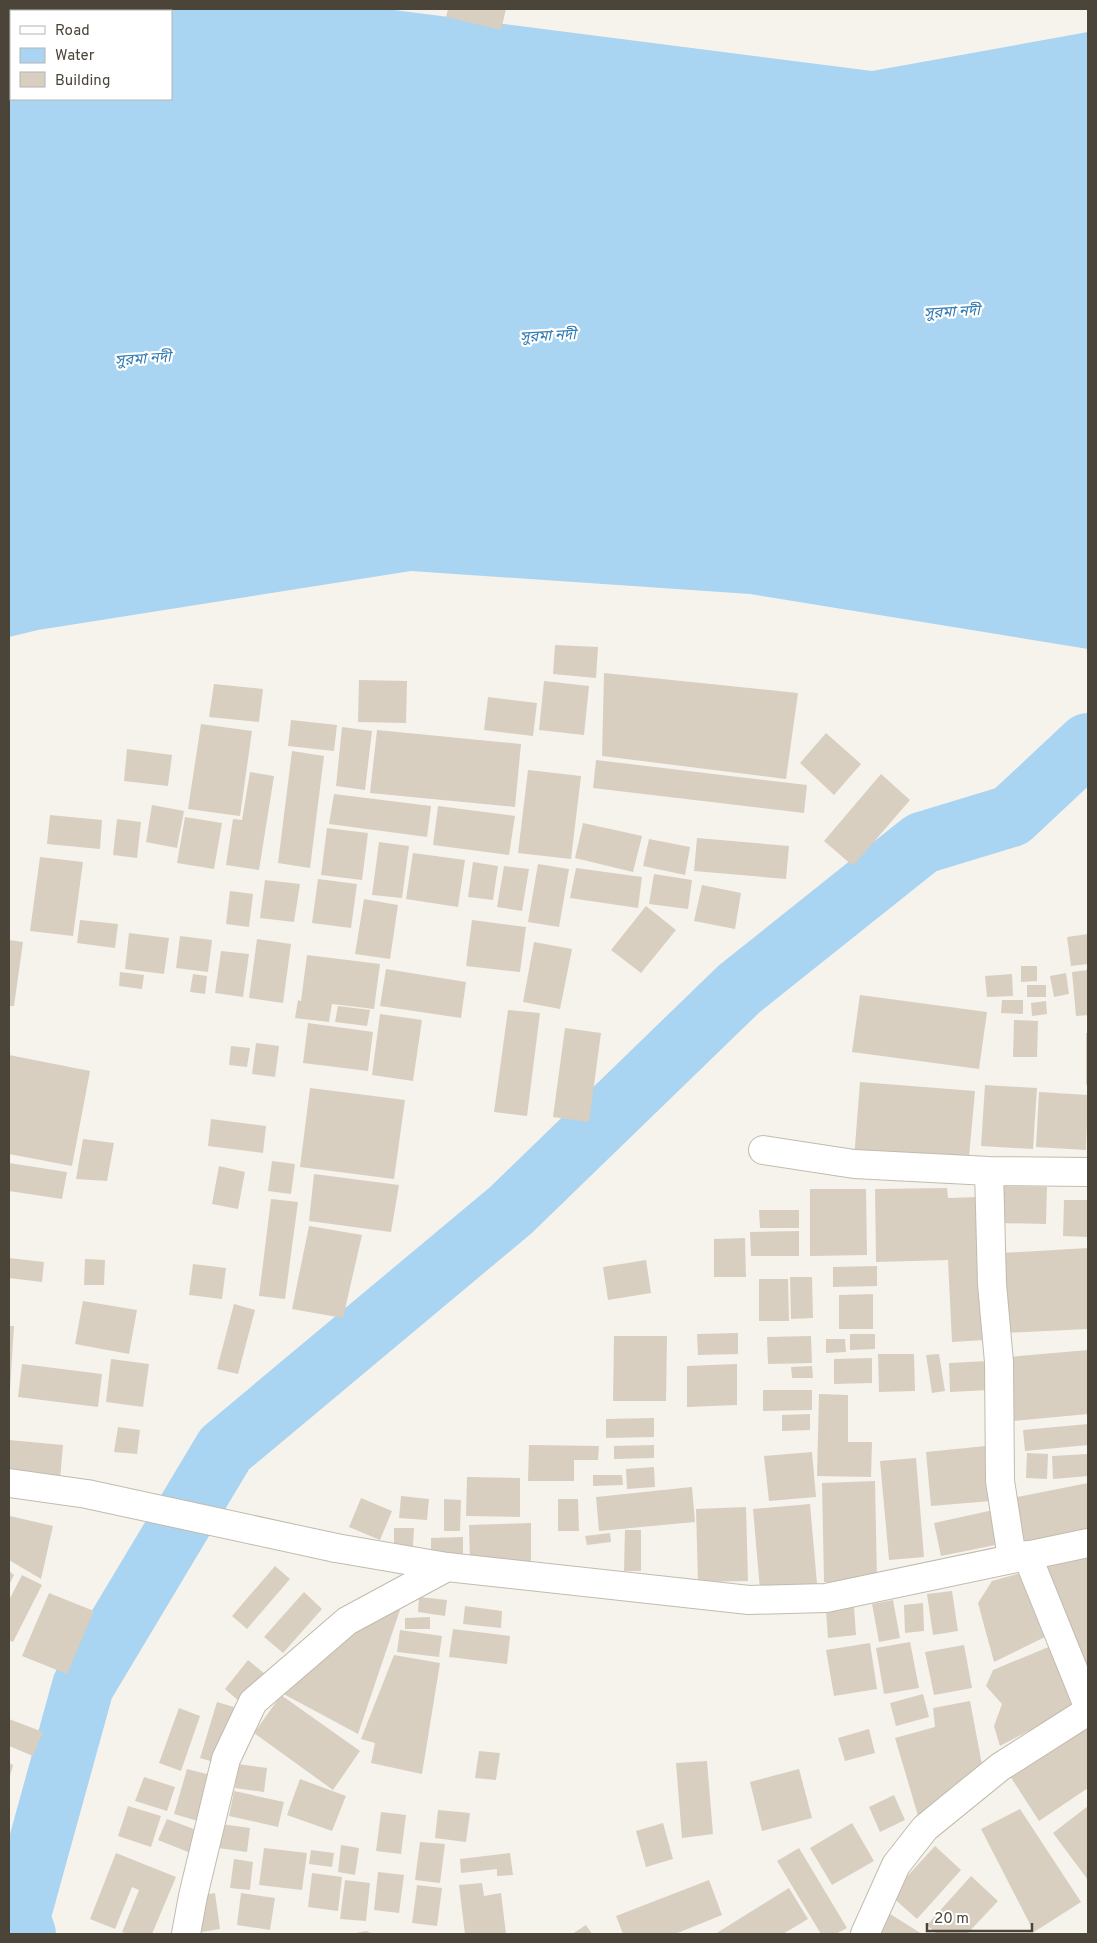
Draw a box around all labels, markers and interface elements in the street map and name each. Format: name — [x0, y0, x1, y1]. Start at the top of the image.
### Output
legend — [10, 10, 172, 100]
text: Road — [55, 22, 90, 41]
text: Water — [55, 47, 95, 66]
text: Building — [55, 72, 110, 91]
water label: সুরমা নদী — [923, 301, 984, 324]
water label: সুরমা নদী — [519, 325, 580, 348]
water label: সুরমা নদী — [114, 347, 175, 371]
scale bar — [927, 1900, 1032, 1932]
text: 20 m — [934, 1910, 969, 1929]

